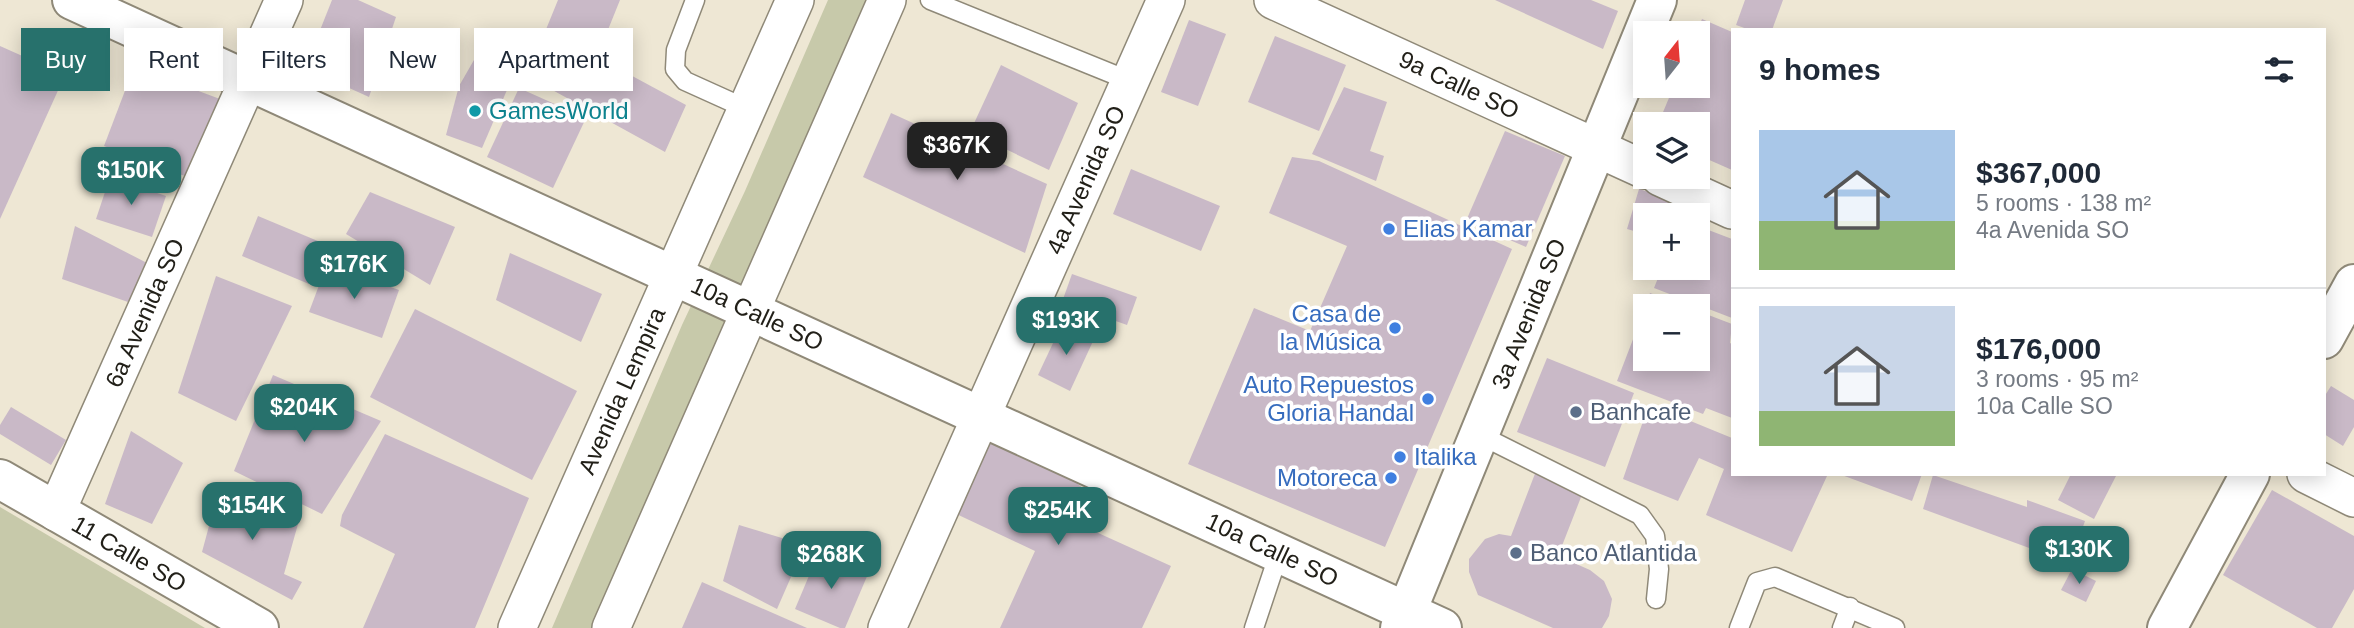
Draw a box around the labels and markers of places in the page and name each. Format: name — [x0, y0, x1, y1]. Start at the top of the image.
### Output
place label: GamesWorld — [489, 97, 629, 124]
marker: GamesWorld — [467, 103, 483, 119]
pin: $367K — [908, 122, 1006, 182]
pin: $150K — [82, 148, 180, 207]
place label: Elias Kamar — [1403, 215, 1532, 242]
marker: Elias Kamar — [1381, 221, 1397, 237]
pin: $176K — [305, 242, 403, 301]
pin: $193K — [1017, 298, 1115, 357]
place label: Casa de la Música — [1280, 300, 1382, 355]
marker: Casa de la Música — [1387, 320, 1403, 336]
place label: Auto Repuestos Gloria Handal — [1243, 371, 1414, 426]
pin: $204K — [255, 384, 353, 444]
marker: Auto Repuestos Gloria Handal — [1420, 391, 1436, 407]
place label: Banhcafe — [1590, 398, 1691, 425]
marker: Banhcafe — [1568, 404, 1584, 420]
place label: Italika — [1414, 443, 1477, 470]
marker: Italika — [1392, 449, 1408, 465]
place label: Motoreca — [1277, 464, 1378, 491]
marker: Motoreca — [1383, 470, 1399, 486]
pin: $154K — [203, 482, 301, 542]
pin: $254K — [1009, 488, 1107, 547]
pin: $130K — [2030, 526, 2128, 586]
pin: $268K — [782, 532, 880, 591]
place label: Banco Atlantida — [1530, 539, 1697, 566]
marker: Banco Atlantida — [1508, 545, 1524, 561]

